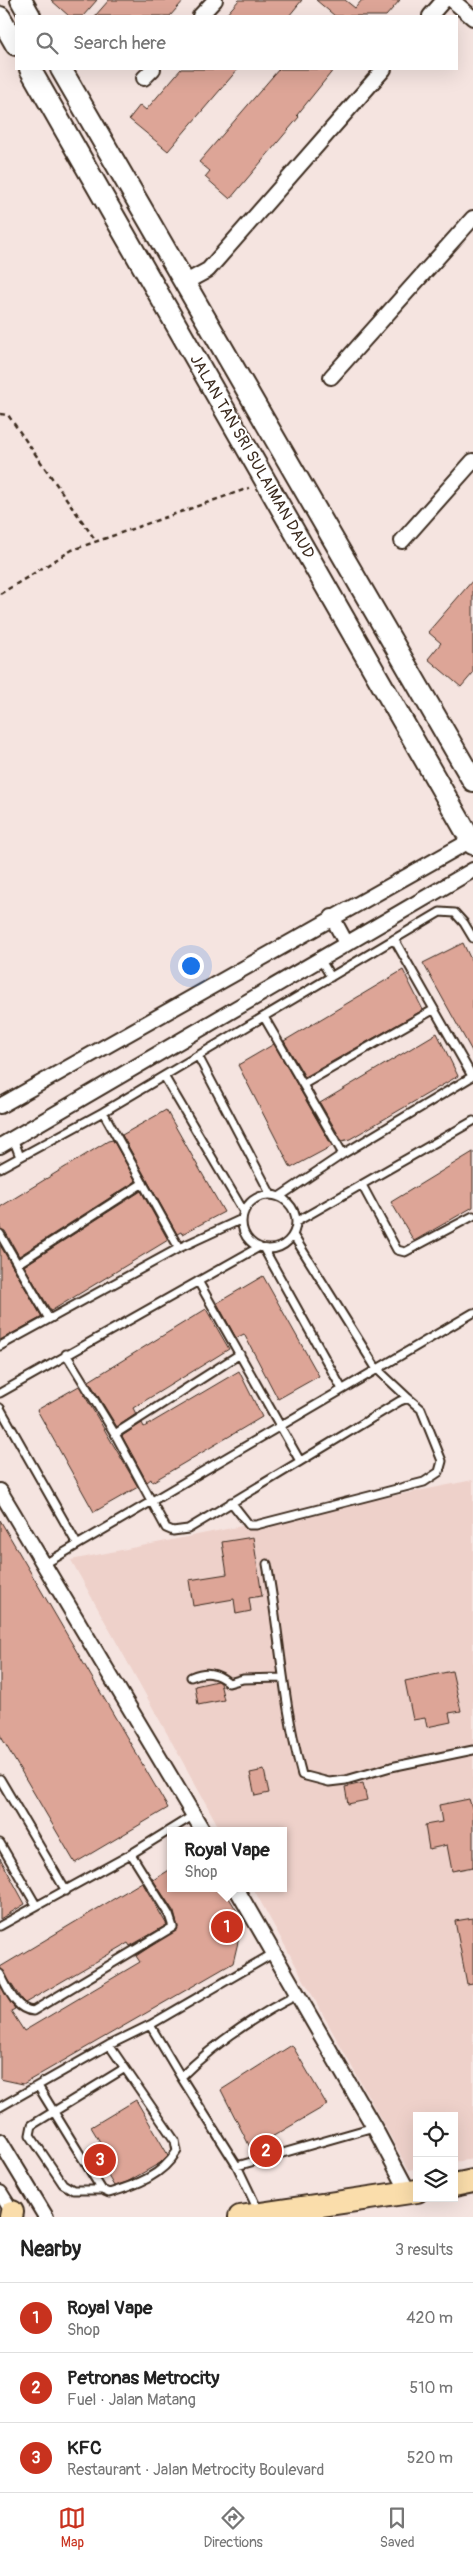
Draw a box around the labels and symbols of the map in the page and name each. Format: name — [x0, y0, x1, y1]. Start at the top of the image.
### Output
street label: JALAN TAN SRI SULAIMAN DAUD — [185, 351, 319, 562]
your location — [178, 953, 204, 979]
pin: 1 — [211, 1908, 243, 1946]
pin: 2 — [250, 2132, 282, 2170]
pin: 3 — [84, 2141, 116, 2179]

